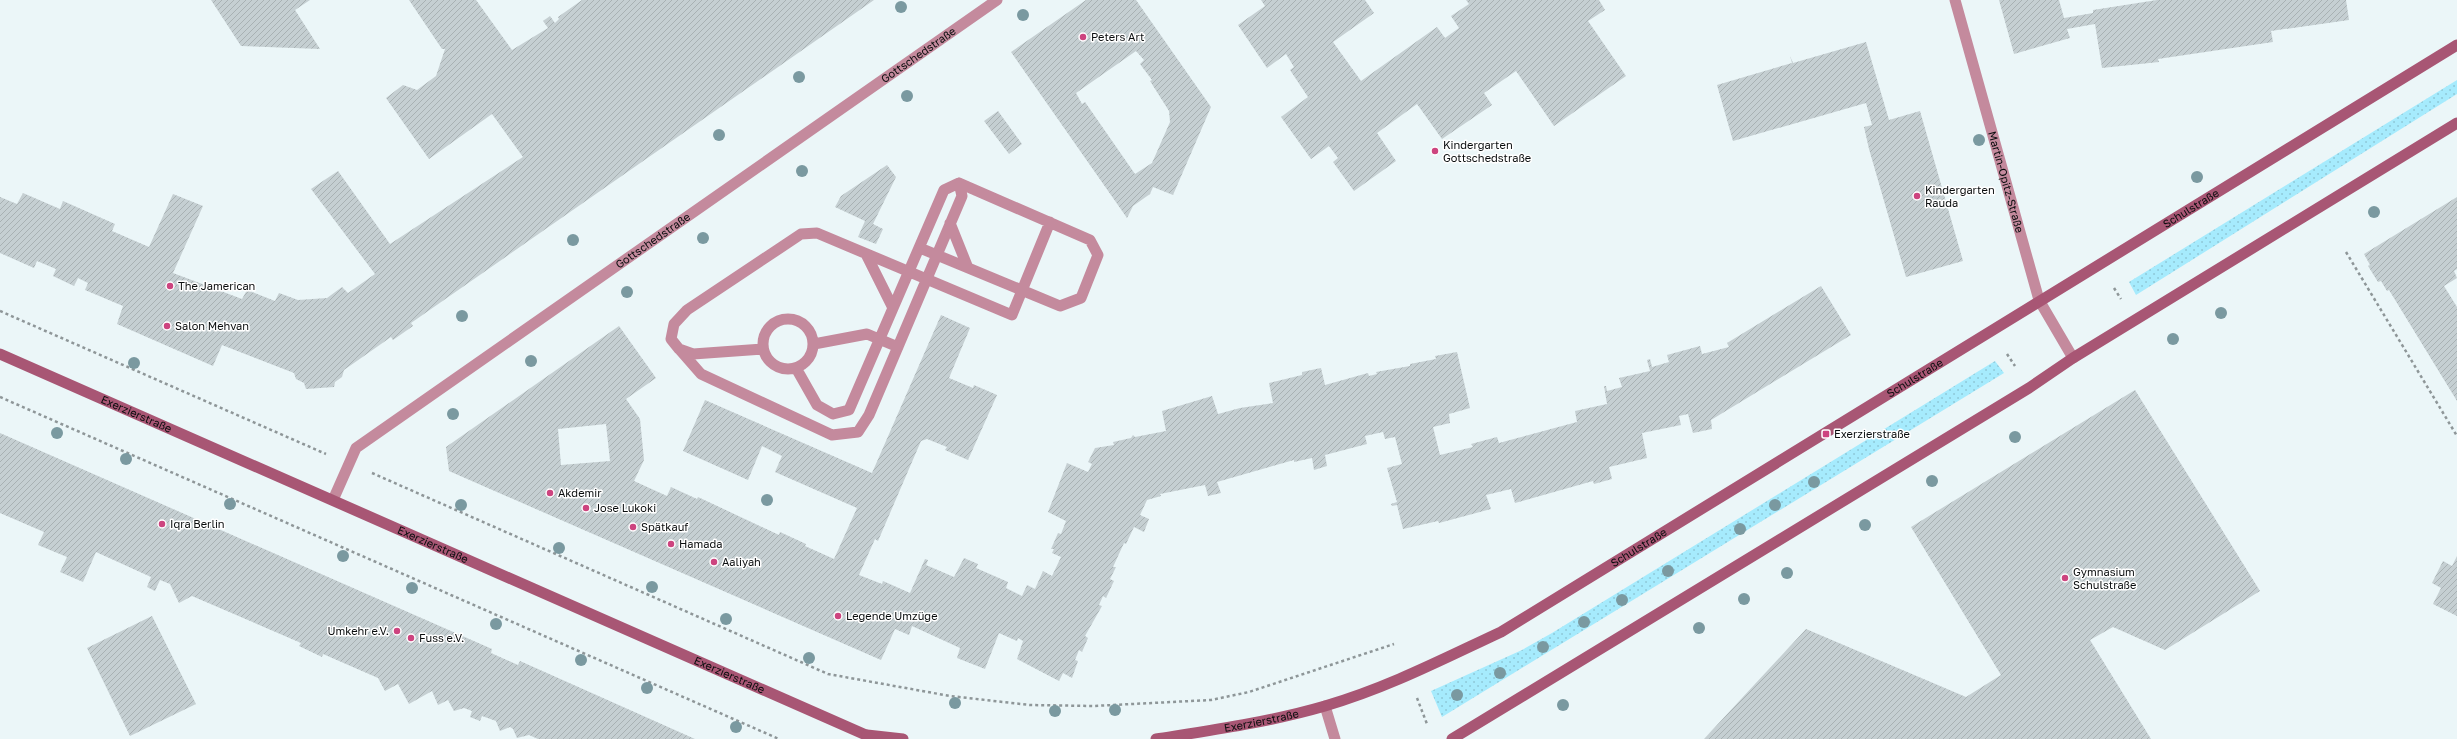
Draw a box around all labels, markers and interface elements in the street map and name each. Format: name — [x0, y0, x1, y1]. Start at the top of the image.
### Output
street label: Gottschedstraße — [878, 24, 958, 85]
place label: Peters Art — [1091, 30, 1144, 43]
marker: Peters Art — [1078, 32, 1088, 42]
street label: Martin-Opitz-Straße — [1986, 130, 2027, 234]
place label: Kindergarten Gottschedstraße — [1443, 138, 1531, 164]
marker: Kindergarten Gottschedstraße — [1430, 146, 1440, 156]
place label: Kindergarten Rauda — [1925, 183, 1995, 209]
street label: Schulstraße — [2160, 186, 2221, 230]
marker: Kindergarten Rauda — [1912, 191, 1922, 201]
street label: Gottschedstraße — [613, 210, 692, 271]
place label: The Jamerican — [178, 279, 255, 292]
marker: The Jamerican — [165, 281, 175, 291]
place label: Salon Mehvan — [175, 319, 249, 332]
marker: Salon Mehvan — [162, 321, 172, 331]
street label: Schulstraße — [1884, 355, 1945, 400]
street label: Exerzierstraße — [99, 392, 174, 435]
place label: Exerzierstraße — [1834, 427, 1910, 440]
marker: Exerzierstraße — [1821, 429, 1831, 439]
place label: Akdemir — [558, 486, 602, 499]
marker: Akdemir — [545, 488, 555, 498]
place label: Jose Lukoki — [594, 501, 656, 514]
marker: Jose Lukoki — [581, 503, 591, 513]
place label: Iqra Berlin — [170, 517, 225, 530]
marker: Iqra Berlin — [157, 519, 167, 529]
place label: Spätkauf — [641, 520, 688, 533]
marker: Spätkauf — [628, 522, 638, 532]
street label: Exerzierstraße — [396, 523, 471, 565]
street label: Schulstraße — [1608, 525, 1669, 569]
place label: Hamada — [679, 537, 723, 550]
marker: Hamada — [666, 539, 676, 549]
place label: Aaliyah — [722, 555, 761, 568]
marker: Aaliyah — [709, 557, 719, 567]
place label: Gymnasium Schulstraße — [2073, 565, 2136, 591]
marker: Gymnasium Schulstraße — [2060, 573, 2070, 583]
place label: Legende Umzüge — [846, 609, 938, 622]
marker: Legende Umzüge — [833, 611, 843, 621]
place label: Umkehr e.V. — [327, 624, 389, 637]
marker: Umkehr e.V. — [392, 626, 402, 636]
place label: Fuss e.V. — [419, 631, 464, 644]
marker: Fuss e.V. — [406, 633, 416, 643]
street label: Exerzierstraße — [692, 653, 767, 696]
street label: Exerzierstraße — [1223, 706, 1300, 734]

